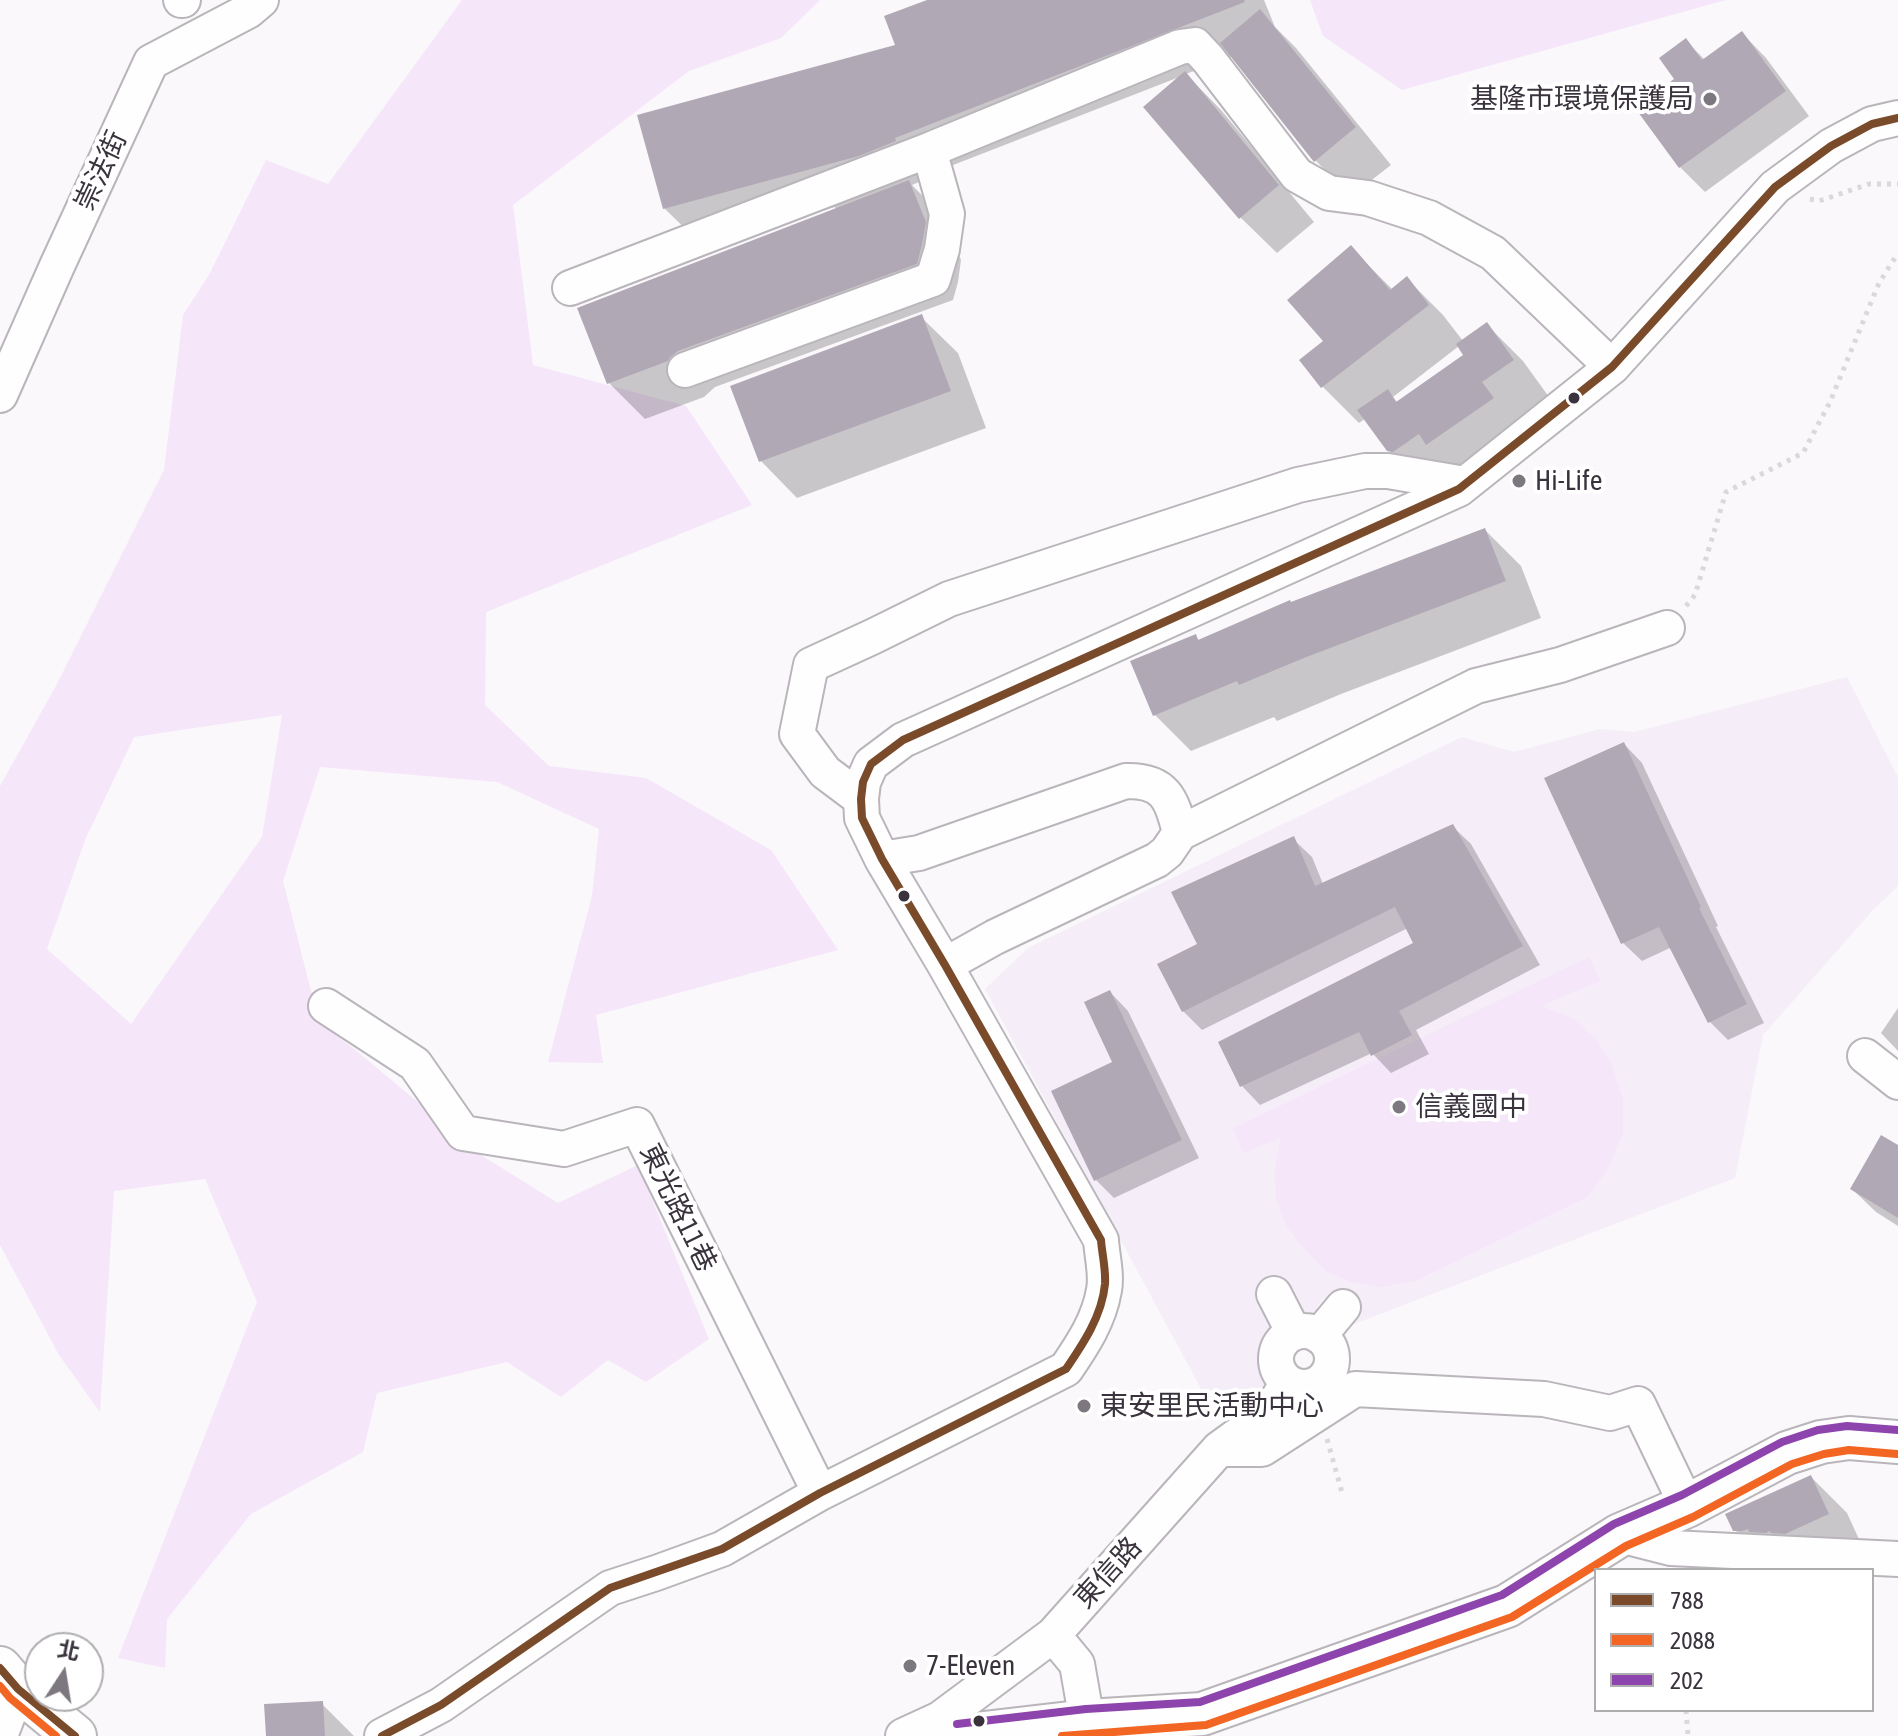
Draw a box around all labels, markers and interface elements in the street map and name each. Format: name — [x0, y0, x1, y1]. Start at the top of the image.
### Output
place label: 基隆市環境保護局 — [1470, 82, 1694, 116]
marker: 基隆市環境保護局 — [1701, 90, 1719, 108]
street label: 崇法街 — [68, 126, 134, 216]
unlabelled marker — [1566, 390, 1582, 406]
place label: Hi-Life — [1535, 464, 1602, 498]
marker: Hi-Life — [1510, 472, 1528, 490]
unlabelled marker — [896, 888, 912, 904]
place label: 信義國中 — [1415, 1090, 1527, 1124]
marker: 信義國中 — [1390, 1098, 1408, 1116]
street label: 東光路11巷 — [633, 1138, 723, 1278]
place label: 東安里民活動中心 — [1100, 1389, 1324, 1423]
marker: 東安里民活動中心 — [1075, 1397, 1093, 1415]
street label: 東信路 — [1067, 1531, 1149, 1615]
legend — [1594, 1568, 1874, 1712]
text: 788 — [1670, 1587, 1704, 1614]
text: 2088 — [1670, 1627, 1715, 1654]
north arrow — [24, 1632, 104, 1712]
text: 北 — [55, 1635, 82, 1665]
place label: 7-Eleven — [926, 1649, 1015, 1683]
marker: 7-Eleven — [901, 1657, 919, 1675]
text: 202 — [1670, 1667, 1704, 1694]
unlabelled marker — [971, 1713, 987, 1729]

